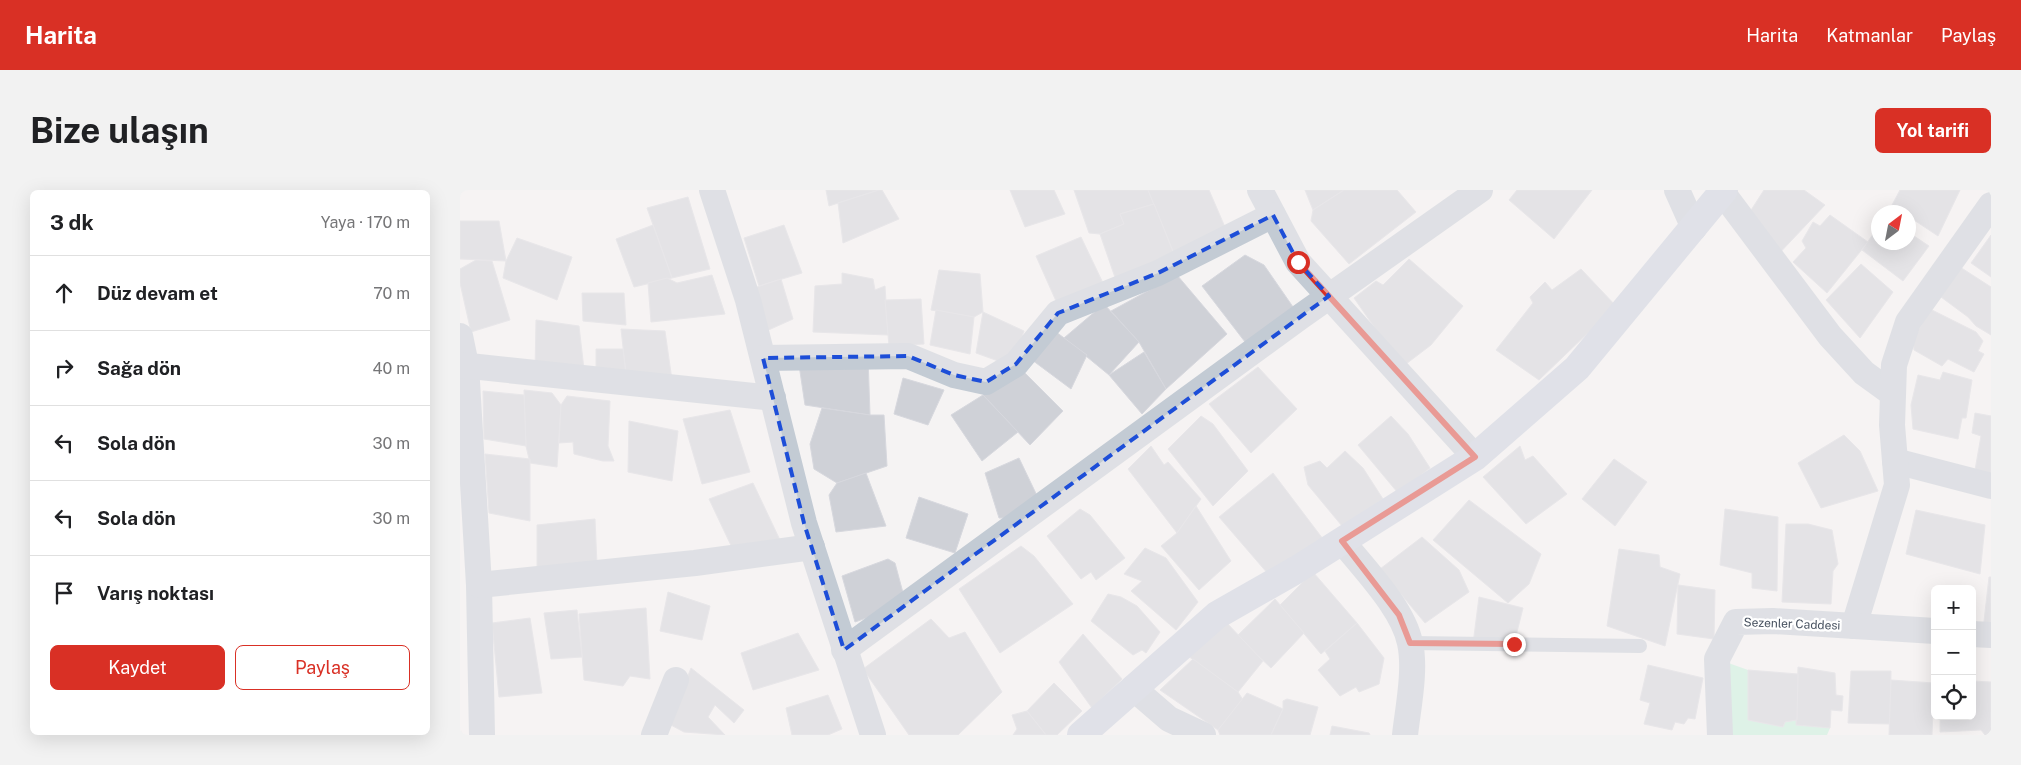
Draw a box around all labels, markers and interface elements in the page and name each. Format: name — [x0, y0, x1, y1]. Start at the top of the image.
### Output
text: Harita — [25, 21, 97, 49]
text: Harita — [1746, 25, 1798, 46]
text: Katmanlar — [1826, 25, 1913, 46]
text: Paylaş — [1941, 25, 1996, 46]
button: Yol tarifi — [1875, 108, 1991, 153]
text: Bize ulaşın — [30, 110, 209, 151]
north arrow — [1871, 205, 1916, 250]
text: 3 dk — [50, 210, 94, 235]
text: Yaya · 170 m — [321, 213, 410, 232]
route start — [1287, 251, 1310, 274]
icon: ahead — [50, 279, 78, 307]
text: Düz devam et — [97, 282, 218, 304]
text: 70 m — [373, 284, 410, 303]
icon: right — [50, 354, 78, 382]
text: Sağa dön — [97, 357, 181, 379]
text: 40 m — [372, 359, 410, 378]
icon: left — [50, 429, 78, 457]
text: Sola dön — [97, 432, 176, 454]
text: 30 m — [373, 434, 410, 453]
icon: left — [50, 504, 78, 532]
text: Sola dön — [97, 507, 176, 529]
text: 30 m — [373, 509, 410, 528]
icon: arrive — [50, 579, 78, 607]
text: Varış noktası — [97, 582, 214, 604]
map controls — [1931, 585, 1976, 720]
button: + — [1931, 585, 1976, 630]
street label: Sezenler Caddesi — [1743, 615, 1841, 633]
button: − — [1931, 630, 1976, 675]
route end — [1503, 633, 1526, 656]
button: Kaydet — [50, 645, 225, 690]
button: Paylaş — [235, 645, 410, 690]
button: locate — [1931, 675, 1976, 720]

